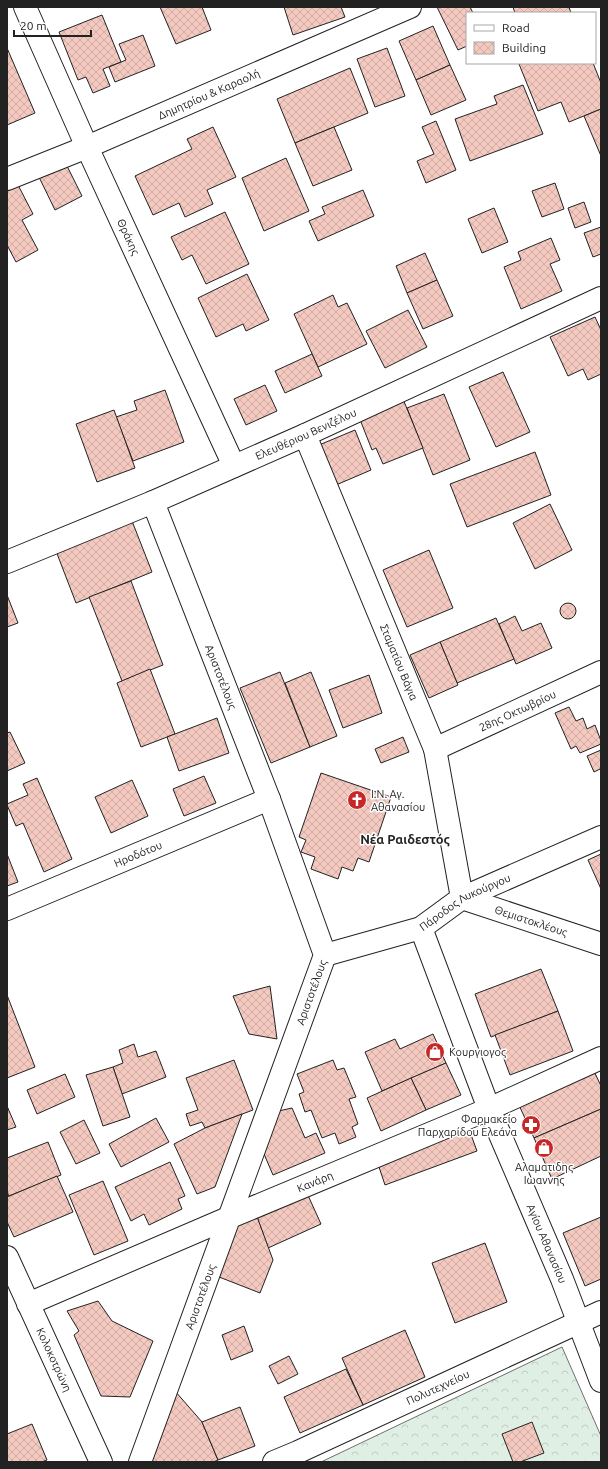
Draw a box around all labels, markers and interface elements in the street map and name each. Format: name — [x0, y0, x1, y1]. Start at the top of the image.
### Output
scale bar — [14, 12, 91, 38]
legend — [466, 12, 596, 64]
text: 20 m — [20, 19, 47, 32]
text: Road — [502, 21, 530, 34]
text: Building — [502, 41, 546, 54]
street label: Δημητρίου & Καραολή — [156, 67, 262, 121]
street label: Θράκης — [115, 217, 142, 257]
street label: Ελευθέριου Βενιζέλου — [253, 406, 358, 462]
street label: Σταματίου Βάγια — [378, 622, 420, 703]
street label: Αριστοτέλους — [202, 643, 239, 711]
street label: 28ης Οκτωβρίου — [477, 688, 558, 734]
place label: Ι.Ν. Αγ. Αθανασίου — [371, 788, 425, 813]
church icon: Ι.Ν. Αγ. Αθανασίου — [346, 789, 368, 811]
district label: Νέα Ραιδεστός — [360, 832, 450, 847]
street label: Ηροδότου — [112, 839, 164, 869]
street label: Πάροδος Λυκούργου — [417, 872, 512, 933]
street label: Θεμιστοκλέους — [493, 903, 569, 939]
street label: Αριστοτέλους — [294, 958, 330, 1026]
shop icon: Κουργιογος — [424, 1041, 446, 1063]
place label: Κουργιογος — [449, 1046, 506, 1059]
place label: Φαρμακείο Παρχαρίδου Ελεάνα — [418, 1113, 517, 1138]
pharmacy icon: Φαρμακείο Παρχαρίδου Ελεάνα — [520, 1114, 542, 1136]
shop icon: Αλαματιδης Ιωαννης — [533, 1137, 555, 1159]
place label: Αλαματιδης Ιωαννης — [515, 1161, 573, 1187]
street label: Κανάρη — [295, 1169, 335, 1194]
street label: Αγίου Αθανασίου — [525, 1202, 569, 1285]
street label: Αριστοτέλους — [183, 1262, 219, 1331]
street label: Κολοκοτρώνη — [34, 1326, 74, 1394]
street label: Πολυτεχνείου — [404, 1368, 471, 1407]

